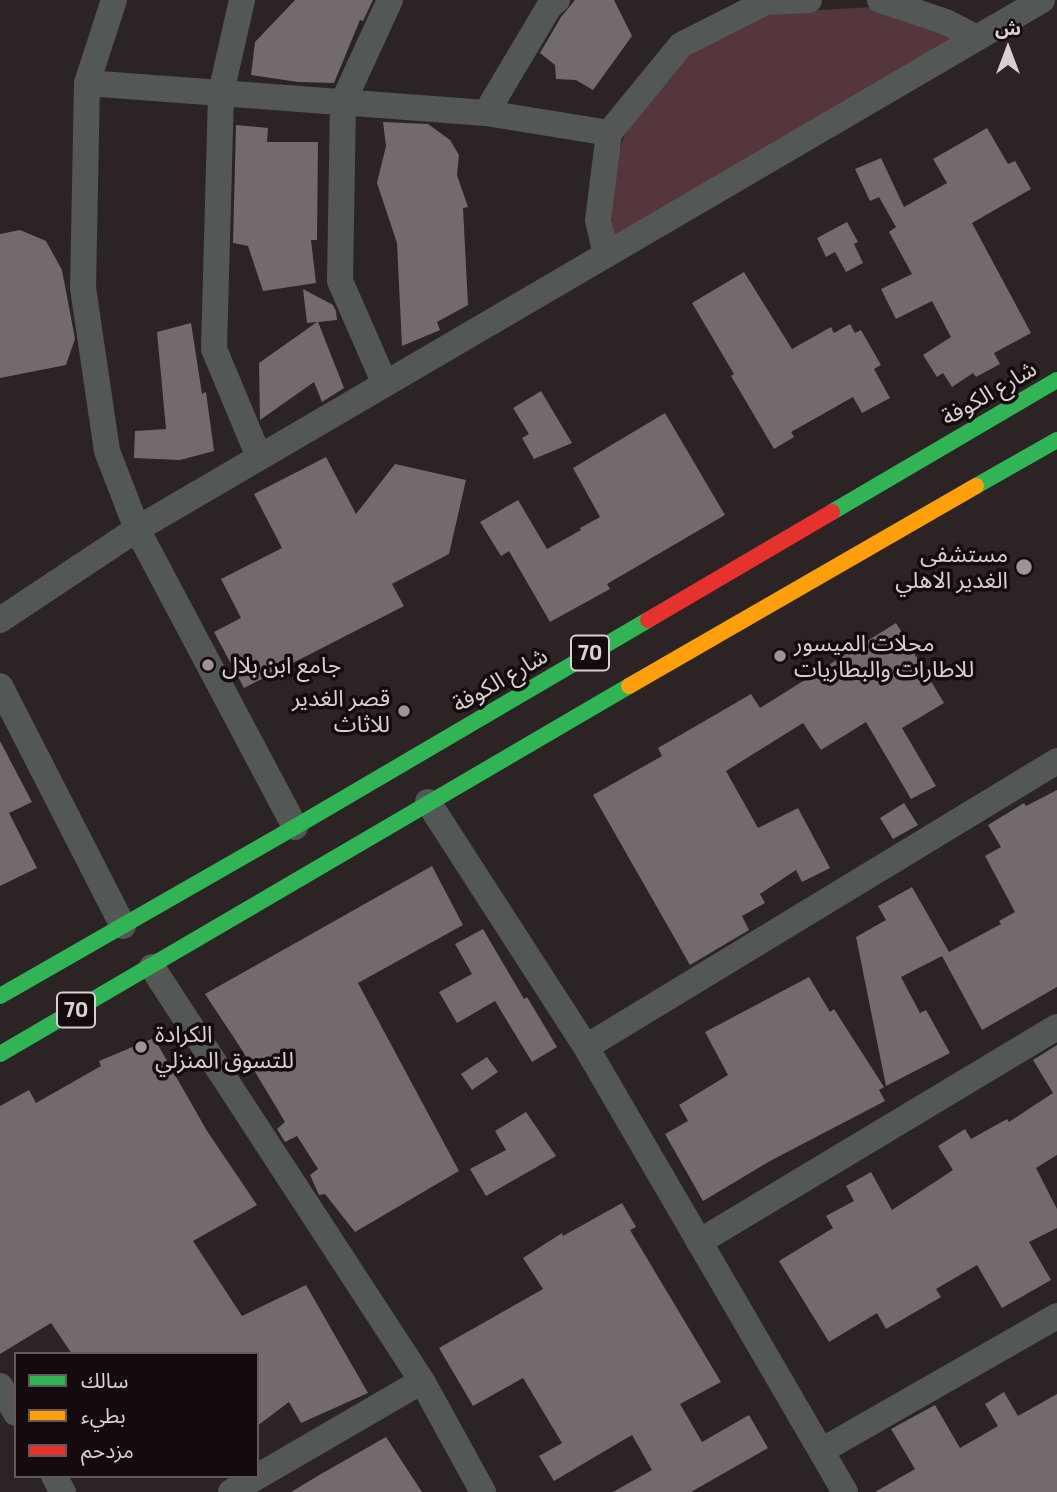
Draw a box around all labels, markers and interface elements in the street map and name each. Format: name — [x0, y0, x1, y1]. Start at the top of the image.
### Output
north arrow — [973, 14, 1043, 84]
text: ش — [995, 16, 1021, 39]
street label: شارع الكوفة — [936, 355, 1042, 431]
place label: مستشفى الغدير الاهلي — [895, 540, 1008, 594]
marker: مستشفى الغدير الاهلي — [1014, 557, 1034, 577]
place label: محلات الميسور للاطارات والبطاريات — [794, 629, 974, 683]
road number: 70 — [571, 636, 609, 670]
street label: شارع الكوفة — [447, 642, 553, 718]
marker: محلات الميسور للاطارات والبطاريات — [772, 648, 788, 664]
place label: جامع ابن بلال — [222, 651, 341, 679]
marker: جامع ابن بلال — [200, 657, 216, 673]
place label: قصر الغدير للاثاث — [292, 684, 390, 738]
marker: قصر الغدير للاثاث — [396, 703, 412, 719]
road number: 70 — [57, 992, 95, 1028]
place label: الكرادة للتسوق المنزلي — [155, 1020, 294, 1074]
marker: الكرادة للتسوق المنزلي — [133, 1039, 149, 1055]
legend — [14, 1352, 259, 1478]
text: سالك — [81, 1367, 128, 1392]
text: بطيء — [81, 1402, 126, 1427]
text: مزدحم — [81, 1437, 134, 1462]

